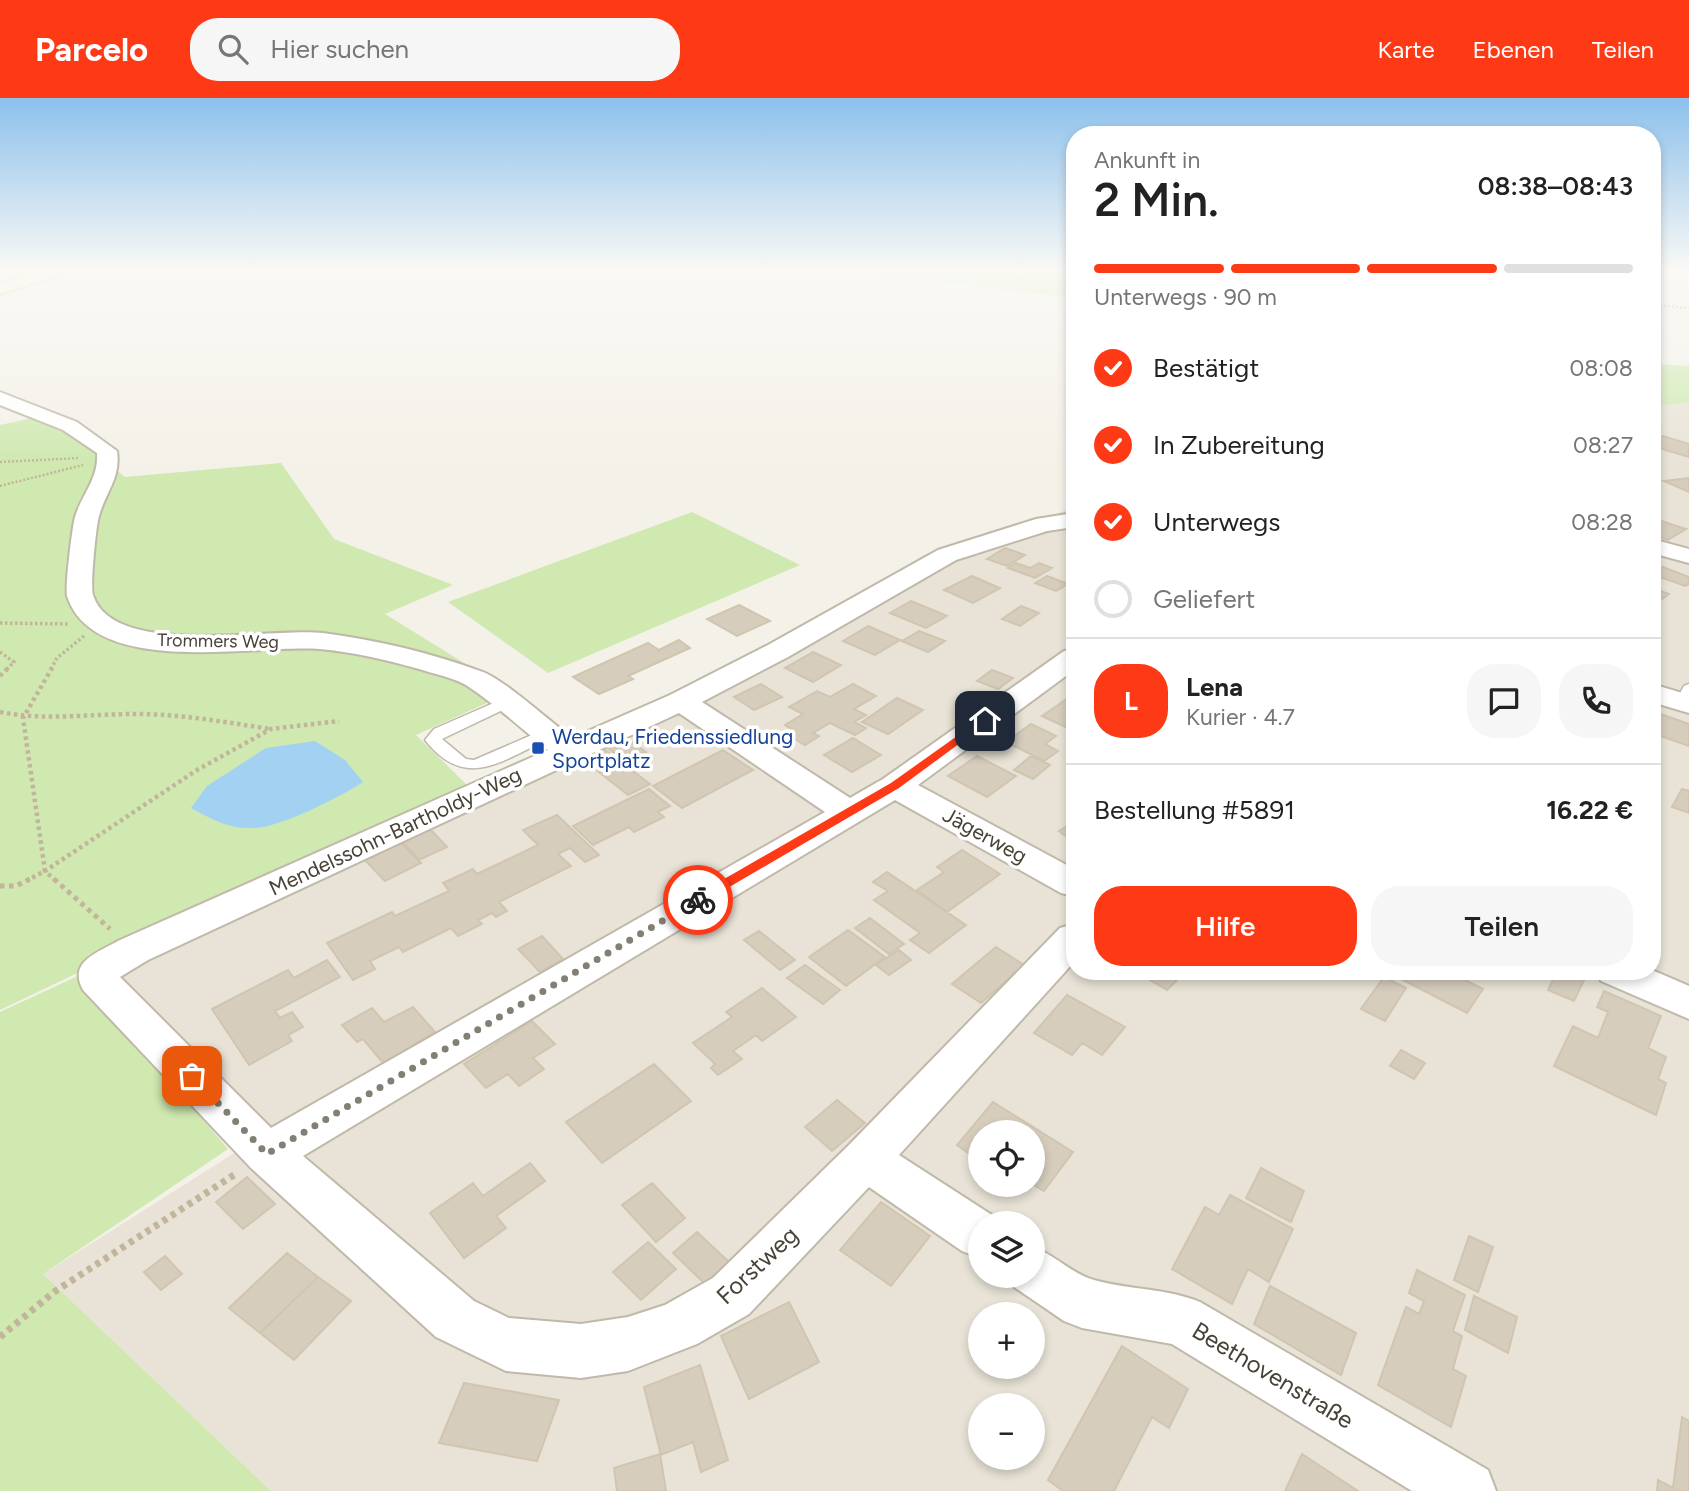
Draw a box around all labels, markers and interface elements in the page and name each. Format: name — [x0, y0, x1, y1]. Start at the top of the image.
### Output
search box — [190, 18, 680, 81]
text: Parcelo — [35, 30, 148, 69]
icon: search — [214, 30, 252, 68]
text: Hier suchen — [270, 33, 409, 65]
text: Karte — [1378, 35, 1435, 64]
text: Ebenen — [1473, 35, 1554, 64]
text: Teilen — [1592, 35, 1654, 64]
text: Ankunft in — [1094, 146, 1200, 174]
text: 08:38–08:43 — [1478, 170, 1633, 202]
text: 2 Min. — [1094, 172, 1219, 228]
text: Unterwegs · 90 m — [1094, 283, 1277, 311]
icon: check — [1094, 349, 1132, 387]
text: Bestätigt — [1153, 352, 1259, 384]
text: 08:08 — [1569, 354, 1633, 382]
icon: check — [1094, 426, 1132, 464]
text: In Zubereitung — [1153, 429, 1325, 461]
text: 08:27 — [1573, 431, 1633, 459]
icon: check — [1094, 503, 1132, 541]
text: Unterwegs — [1153, 506, 1280, 538]
text: 08:28 — [1571, 508, 1633, 536]
text: Geliefert — [1153, 583, 1255, 615]
street label: Trommers Weg — [157, 629, 279, 653]
button: chat — [1467, 664, 1541, 738]
button: phone — [1559, 664, 1633, 738]
text: Lena — [1186, 671, 1243, 703]
text: L — [1124, 685, 1138, 717]
pin — [955, 691, 1015, 751]
icon: home — [966, 702, 1004, 740]
text: Kurier · 4.7 — [1186, 703, 1295, 731]
place label: Werdau, Friedenssiedlung Sportplatz — [552, 724, 793, 773]
marker: Werdau, Friedenssiedlung Sportplatz — [530, 740, 546, 756]
street label: Mendelssohn-Bartholdy-Weg — [265, 761, 525, 901]
text: Bestellung #5891 — [1094, 794, 1295, 826]
text: 16.22 € — [1546, 794, 1633, 826]
street label: Jägerweg — [939, 802, 1031, 868]
courier — [663, 865, 733, 935]
icon: bike — [679, 881, 717, 919]
button: Hilfe — [1094, 886, 1357, 966]
button: Teilen — [1371, 886, 1633, 966]
pin — [162, 1046, 222, 1106]
icon: bag — [173, 1057, 211, 1095]
map controls — [968, 1120, 1045, 1470]
button: locate — [968, 1120, 1045, 1197]
button: layers — [968, 1211, 1045, 1288]
street label: Forstweg — [710, 1220, 804, 1310]
button: + — [968, 1302, 1045, 1379]
street label: Beethovenstraße — [1187, 1315, 1359, 1435]
button: − — [968, 1393, 1045, 1470]

